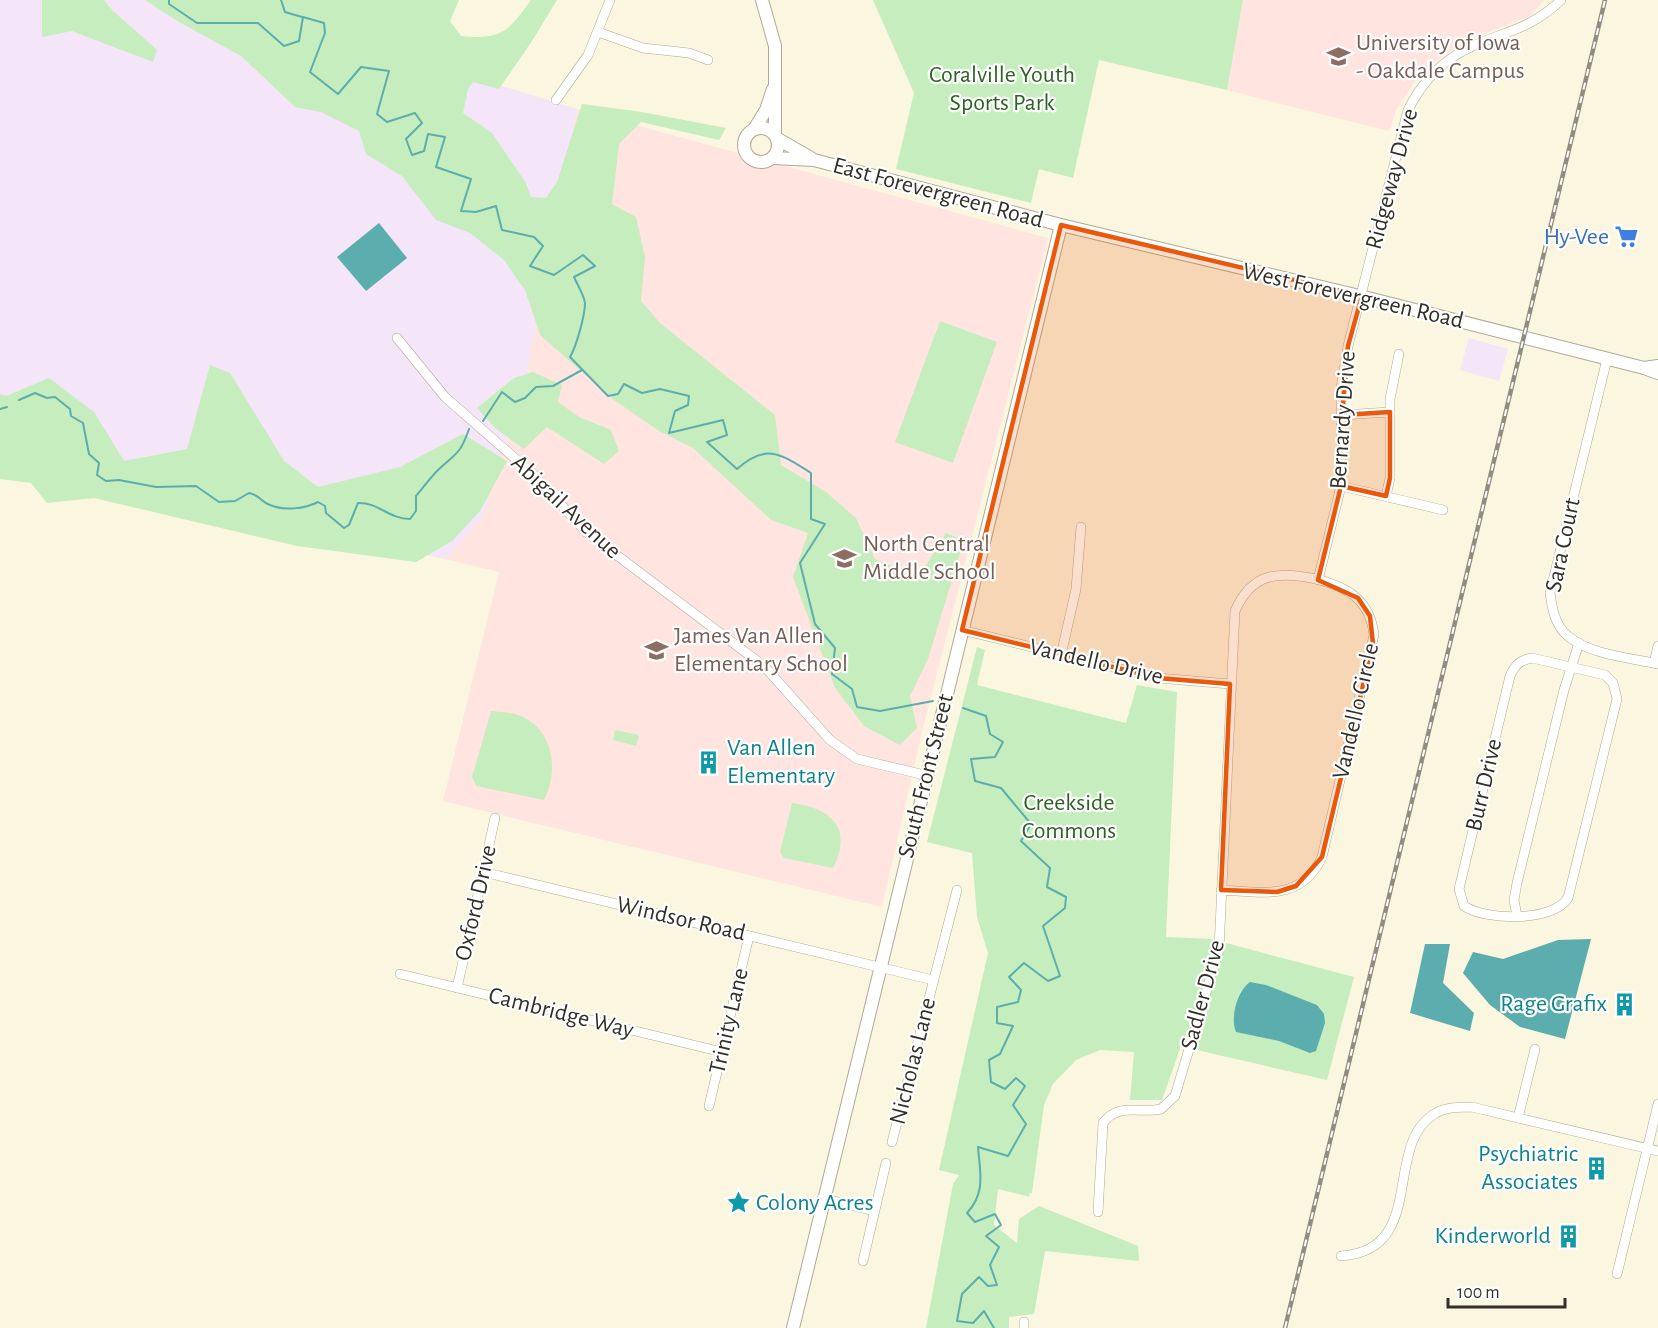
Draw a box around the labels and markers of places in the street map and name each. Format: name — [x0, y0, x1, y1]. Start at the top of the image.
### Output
place label: University of Iowa - Oakdale Campus — [1356, 31, 1525, 83]
school or university icon: University of Iowa - Oakdale Campus — [1325, 44, 1351, 70]
supermarket icon: Hy-Vee — [1614, 224, 1640, 250]
place label: Hy-Vee — [1544, 225, 1609, 249]
place label: North Central Middle School — [863, 532, 996, 584]
school or university icon: North Central Middle School — [832, 545, 858, 571]
place label: James Van Allen Elementary School — [674, 624, 848, 676]
school or university icon: James Van Allen Elementary School — [643, 637, 669, 663]
place label: Van Allen Elementary — [727, 736, 835, 788]
building icon: Van Allen Elementary — [696, 749, 722, 775]
building icon: Rage Grafix — [1612, 991, 1638, 1017]
place label: Rage Grafix — [1500, 992, 1608, 1016]
place label: Psychiatric Associates — [1478, 1142, 1578, 1194]
building icon: Psychiatric Associates — [1583, 1155, 1609, 1181]
place icon: Colony Acres — [725, 1190, 751, 1216]
place label: Colony Acres — [756, 1191, 874, 1215]
building icon: Kinderworld — [1556, 1223, 1582, 1249]
place label: Kinderworld — [1435, 1224, 1551, 1248]

